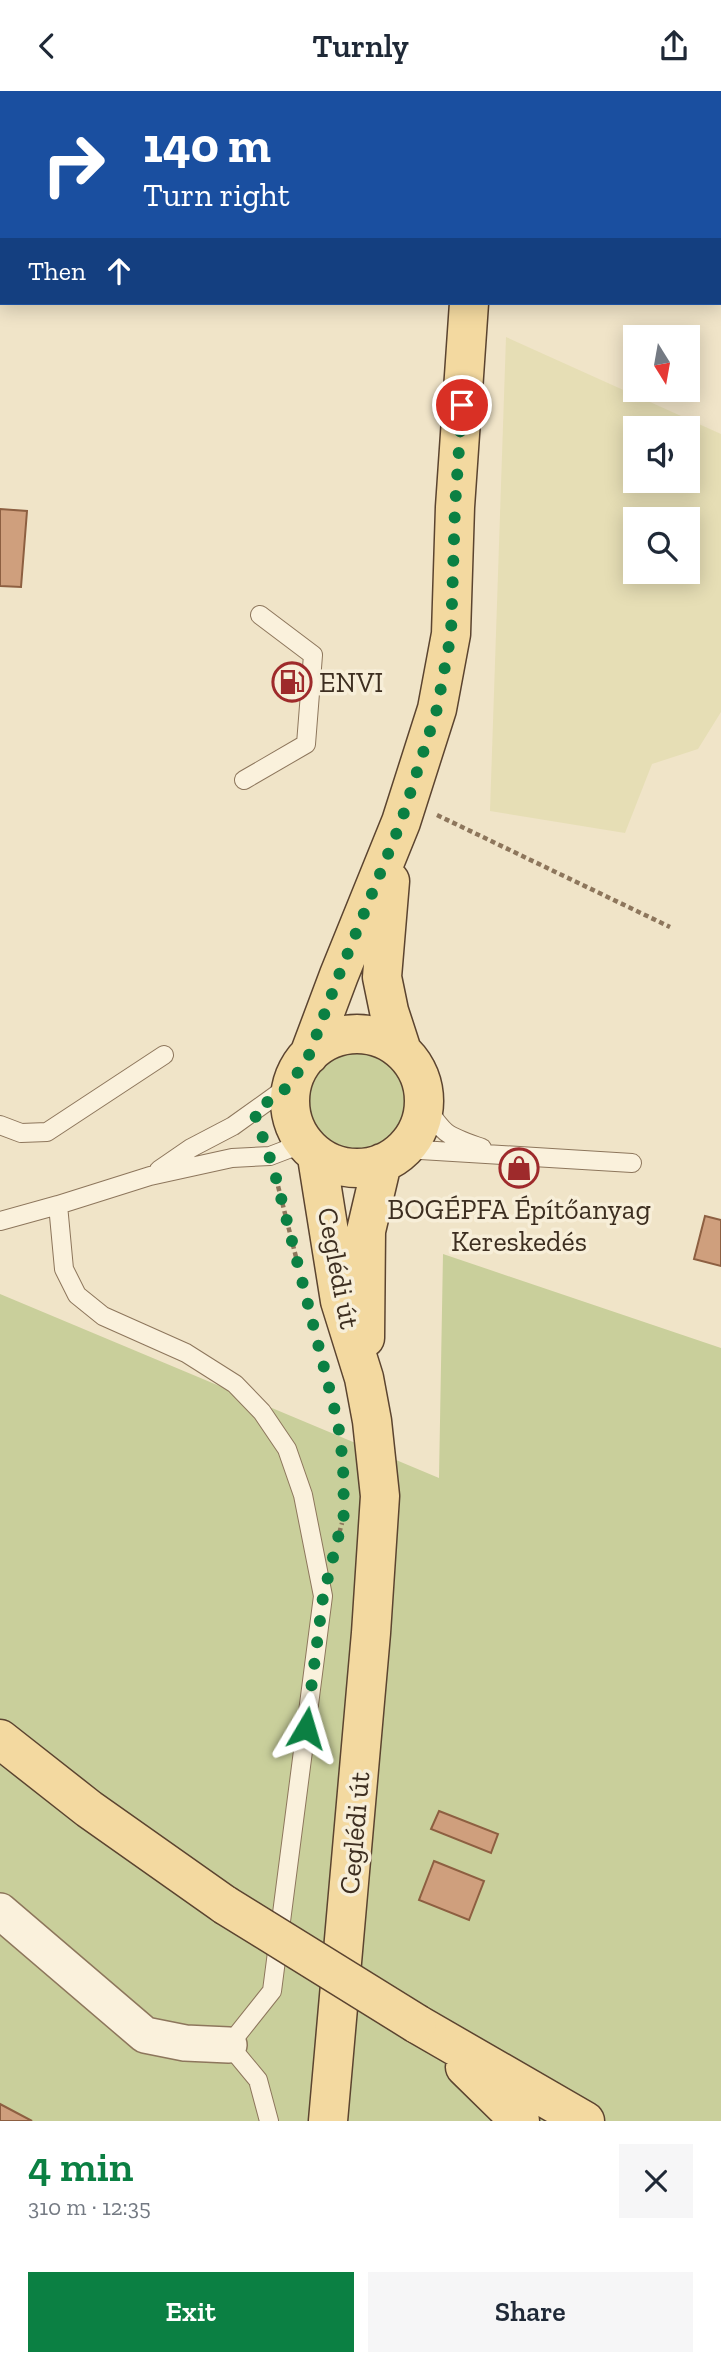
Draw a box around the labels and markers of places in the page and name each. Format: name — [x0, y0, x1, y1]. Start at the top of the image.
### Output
pin — [432, 375, 492, 435]
fuel station icon: ENVI — [271, 661, 313, 703]
place label: ENVI — [319, 666, 383, 699]
shop icon: BOGÉPFA Építőanyag Kereskedés — [498, 1147, 540, 1189]
place label: BOGÉPFA Építőanyag Kereskedés — [387, 1193, 651, 1258]

